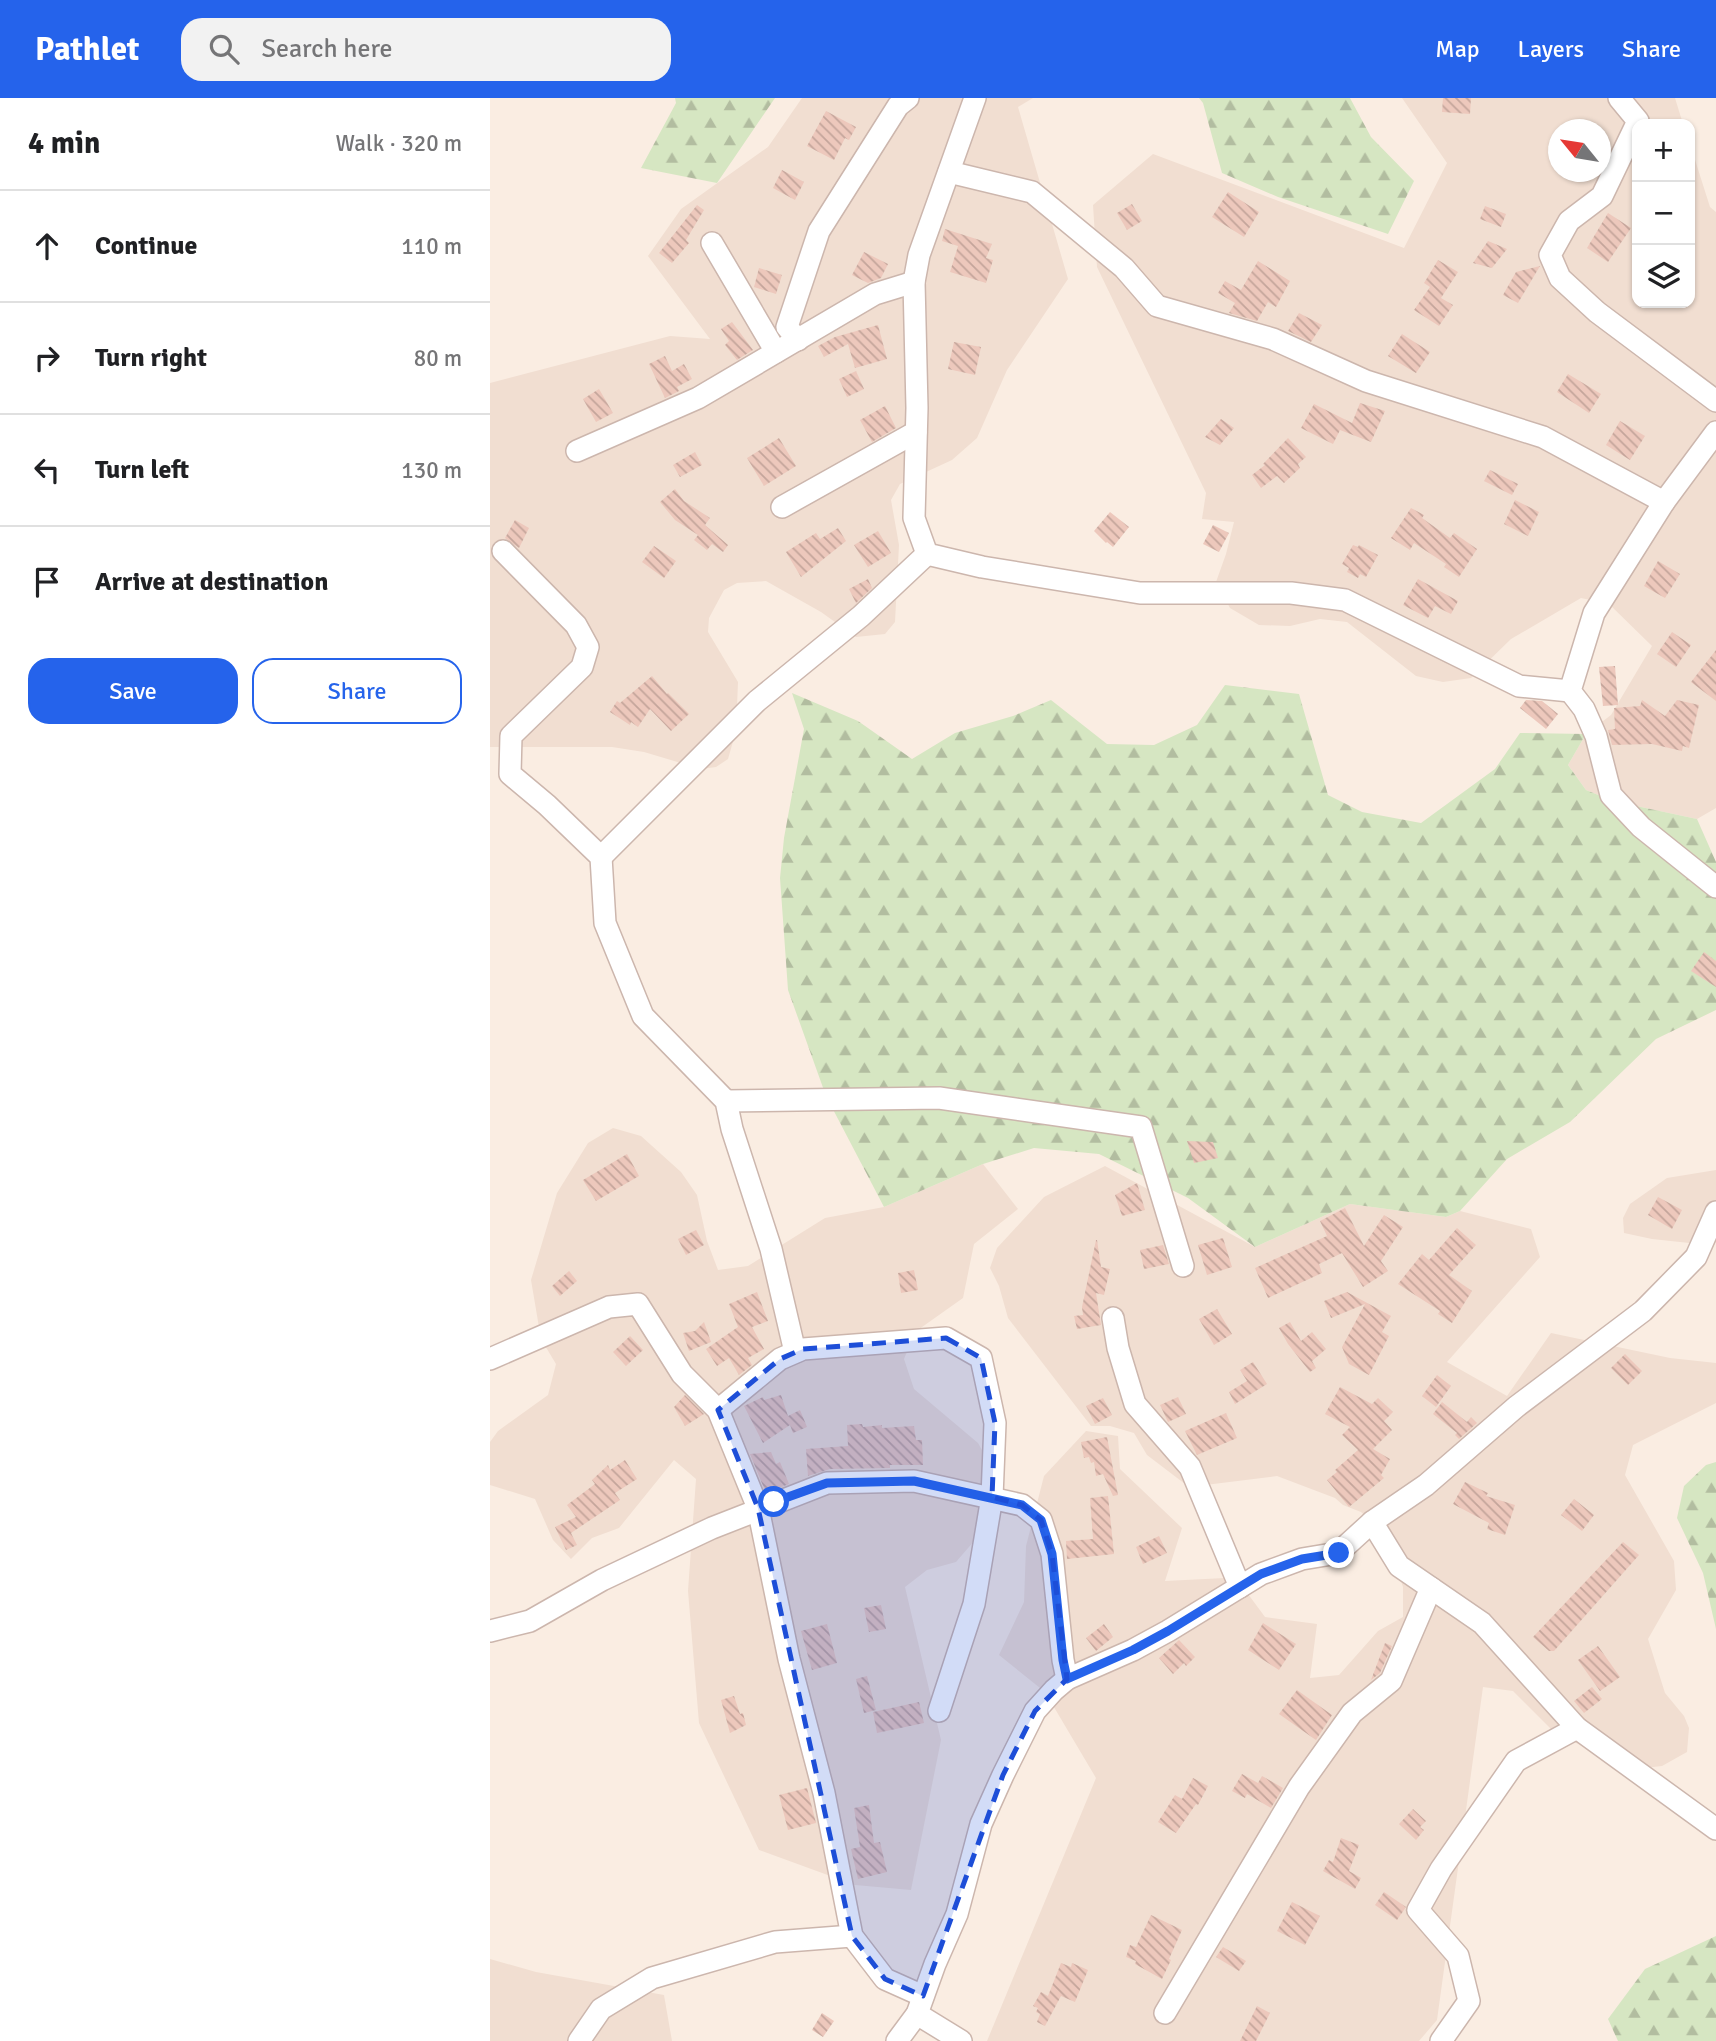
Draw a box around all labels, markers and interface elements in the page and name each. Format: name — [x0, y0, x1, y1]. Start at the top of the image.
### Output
search box — [181, 18, 671, 81]
text: Pathlet — [35, 29, 139, 70]
icon: search — [205, 30, 243, 68]
text: Search here — [261, 33, 393, 65]
text: Map — [1435, 34, 1480, 64]
text: Layers — [1518, 34, 1584, 64]
text: Share — [1622, 34, 1681, 64]
north arrow — [1548, 119, 1611, 182]
map controls — [1632, 119, 1695, 308]
button: + — [1632, 119, 1695, 182]
text: 4 min — [28, 125, 100, 162]
text: Walk · 320 m — [336, 129, 462, 158]
button: − — [1632, 182, 1695, 245]
icon: ahead — [28, 227, 66, 265]
text: Continue — [95, 230, 197, 262]
text: 110 m — [401, 232, 462, 261]
button: layers — [1632, 245, 1695, 308]
icon: right — [28, 339, 66, 377]
text: Turn right — [95, 342, 207, 374]
text: 80 m — [414, 344, 462, 373]
icon: left — [28, 451, 66, 489]
text: Turn left — [95, 454, 189, 486]
text: 130 m — [401, 456, 462, 485]
icon: arrive — [28, 563, 66, 601]
text: Arrive at destination — [95, 566, 328, 598]
button: Save — [28, 658, 238, 724]
button: Share — [252, 658, 462, 724]
route start — [758, 1486, 789, 1517]
route end — [1323, 1537, 1354, 1568]

